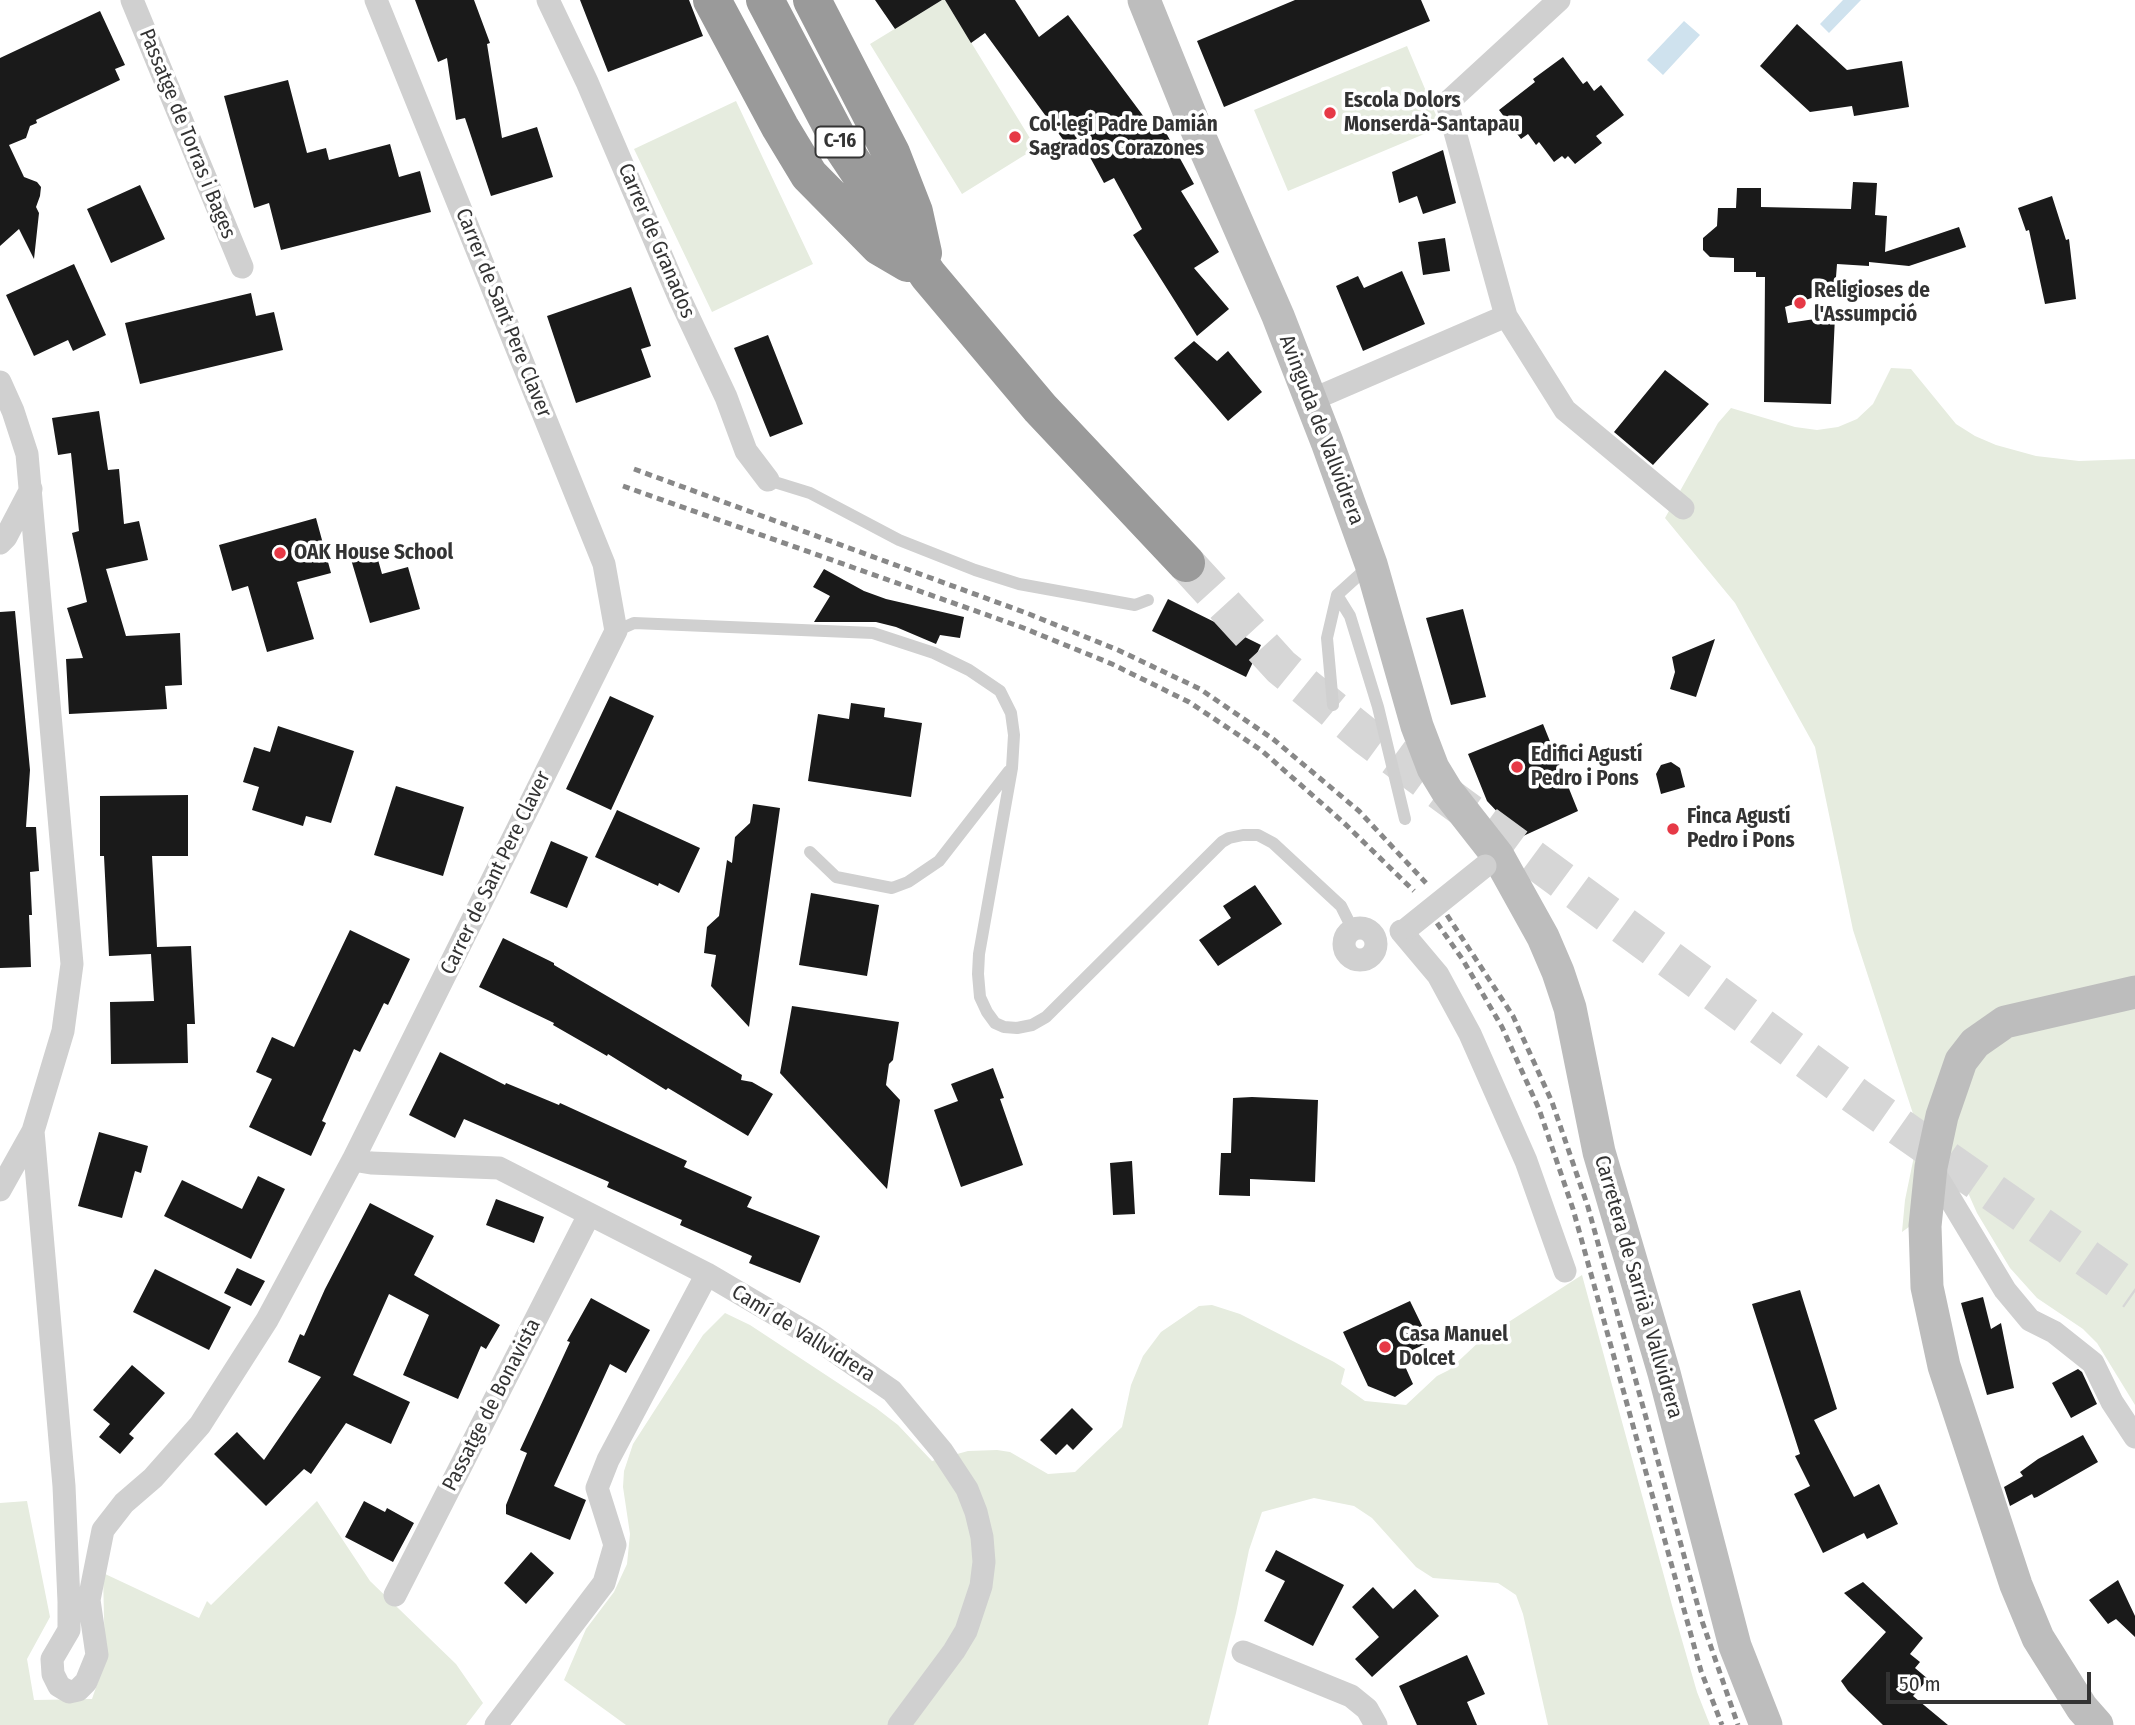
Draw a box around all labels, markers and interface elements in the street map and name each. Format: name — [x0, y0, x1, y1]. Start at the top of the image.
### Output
street label: Passatge de Torras i Bages — [133, 25, 241, 243]
place label: Escola Dolors Monserdà-Santapau — [1344, 88, 1520, 138]
marker: Escola Dolors Monserdà-Santapau — [1322, 105, 1338, 121]
place label: Col·legi Padre Damián Sagrados Corazones — [1029, 112, 1218, 162]
road number: C-16 — [816, 126, 864, 158]
marker: Col·legi Padre Damián Sagrados Corazones — [1007, 129, 1023, 145]
street label: Carrer de Granados — [612, 160, 700, 322]
street label: Carrer de Sant Pere Claver — [450, 205, 556, 421]
place label: Religioses de l'Assumpció — [1814, 278, 1930, 328]
marker: Religioses de l'Assumpció — [1792, 295, 1808, 311]
street label: Avinguda de Vallvidrera — [1273, 332, 1369, 528]
place label: OAK House School — [294, 540, 453, 566]
marker: OAK House School — [272, 545, 288, 561]
place label: Edifici Agustí Pedro i Pons — [1531, 742, 1642, 792]
marker: Edifici Agustí Pedro i Pons — [1509, 759, 1525, 775]
street label: Carrer de Sant Pere Claver — [436, 767, 556, 979]
place label: Finca Agustí Pedro i Pons — [1687, 804, 1795, 854]
marker: Finca Agustí Pedro i Pons — [1665, 821, 1681, 837]
street label: Carretera de Sarrià a Vallvidrera — [1588, 1153, 1688, 1421]
street label: Camí de Vallvidrera — [727, 1280, 879, 1388]
street label: Passatge de Bonavista — [438, 1315, 546, 1495]
place label: Casa Manuel Dolcet — [1399, 1322, 1508, 1372]
marker: Casa Manuel Dolcet — [1377, 1339, 1393, 1355]
scale bar — [1890, 1658, 2095, 1702]
text: 50 m — [1899, 1671, 1941, 1697]

